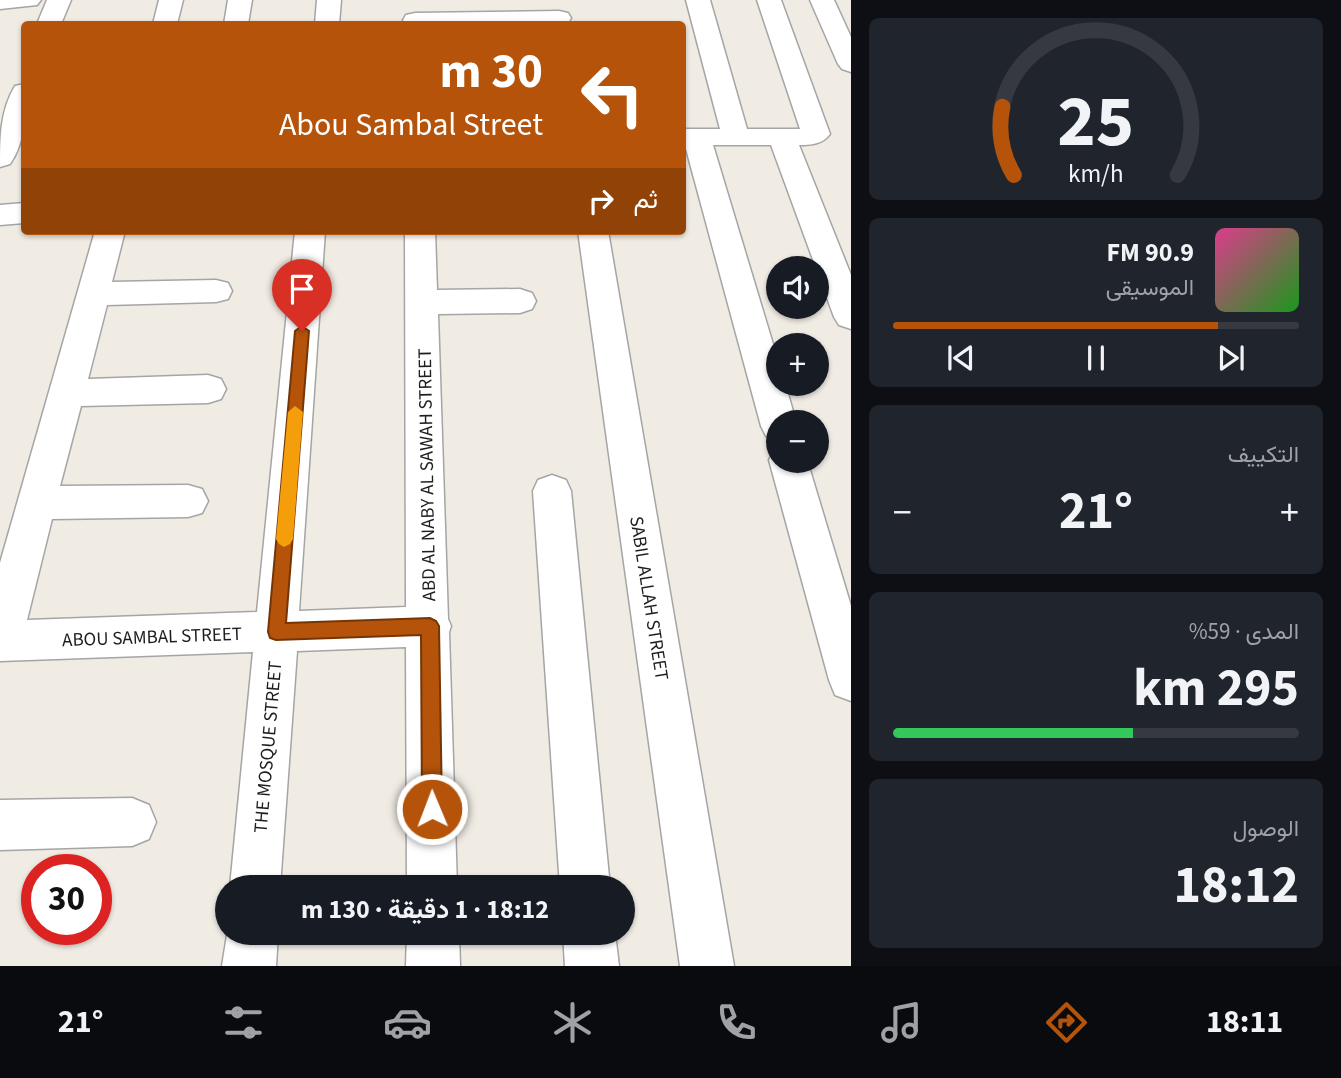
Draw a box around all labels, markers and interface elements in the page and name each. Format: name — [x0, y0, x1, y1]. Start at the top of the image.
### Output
text: 30 m — [439, 37, 543, 107]
icon: left — [567, 49, 658, 140]
text: 25 — [1058, 70, 1134, 174]
text: Abou Sambal Street — [279, 102, 543, 148]
text: km/h — [1068, 156, 1124, 192]
text: ثم — [634, 181, 658, 218]
icon: right — [582, 182, 620, 220]
text: 90.9 FM — [1106, 234, 1194, 271]
map controls — [766, 256, 829, 473]
button: sound — [766, 256, 829, 319]
pin — [272, 259, 332, 331]
icon: arrive — [283, 270, 321, 308]
text: الموسيقى — [1106, 271, 1194, 304]
button: + — [766, 333, 829, 396]
icon: previous — [942, 339, 980, 377]
icon: pause — [1077, 339, 1115, 377]
icon: next — [1212, 339, 1250, 377]
street label: ABD AL NABY AL SAWAH STREET — [412, 348, 443, 602]
button: − — [766, 410, 829, 473]
text: التكييف — [1228, 438, 1299, 471]
text: 21° — [1059, 475, 1133, 549]
text: − — [893, 486, 912, 540]
text: + — [1280, 486, 1299, 540]
street label: SABIL ALLAH STREET — [622, 514, 675, 682]
text: المدى · 59% — [1189, 615, 1299, 648]
street label: ABOU SAMBAL STREET — [62, 621, 242, 654]
text: 295 km — [1133, 652, 1299, 726]
street label: THE MOSQUE STREET — [248, 660, 289, 834]
position arrow — [395, 772, 469, 846]
text: الوصول — [1233, 812, 1299, 845]
text: 18:12 — [1174, 849, 1299, 923]
speed limit sign: 30 — [21, 854, 112, 945]
text: 18:12 · 1 دقيقة · 130 m — [301, 891, 549, 928]
icon: filters — [219, 998, 268, 1047]
icon: car — [383, 998, 432, 1047]
icon: climate — [548, 998, 597, 1047]
icon: phone — [712, 998, 761, 1047]
icon: music — [877, 998, 926, 1047]
icon: directions — [1042, 998, 1091, 1047]
text: 21° — [58, 999, 103, 1045]
text: 18:11 — [1206, 999, 1283, 1045]

